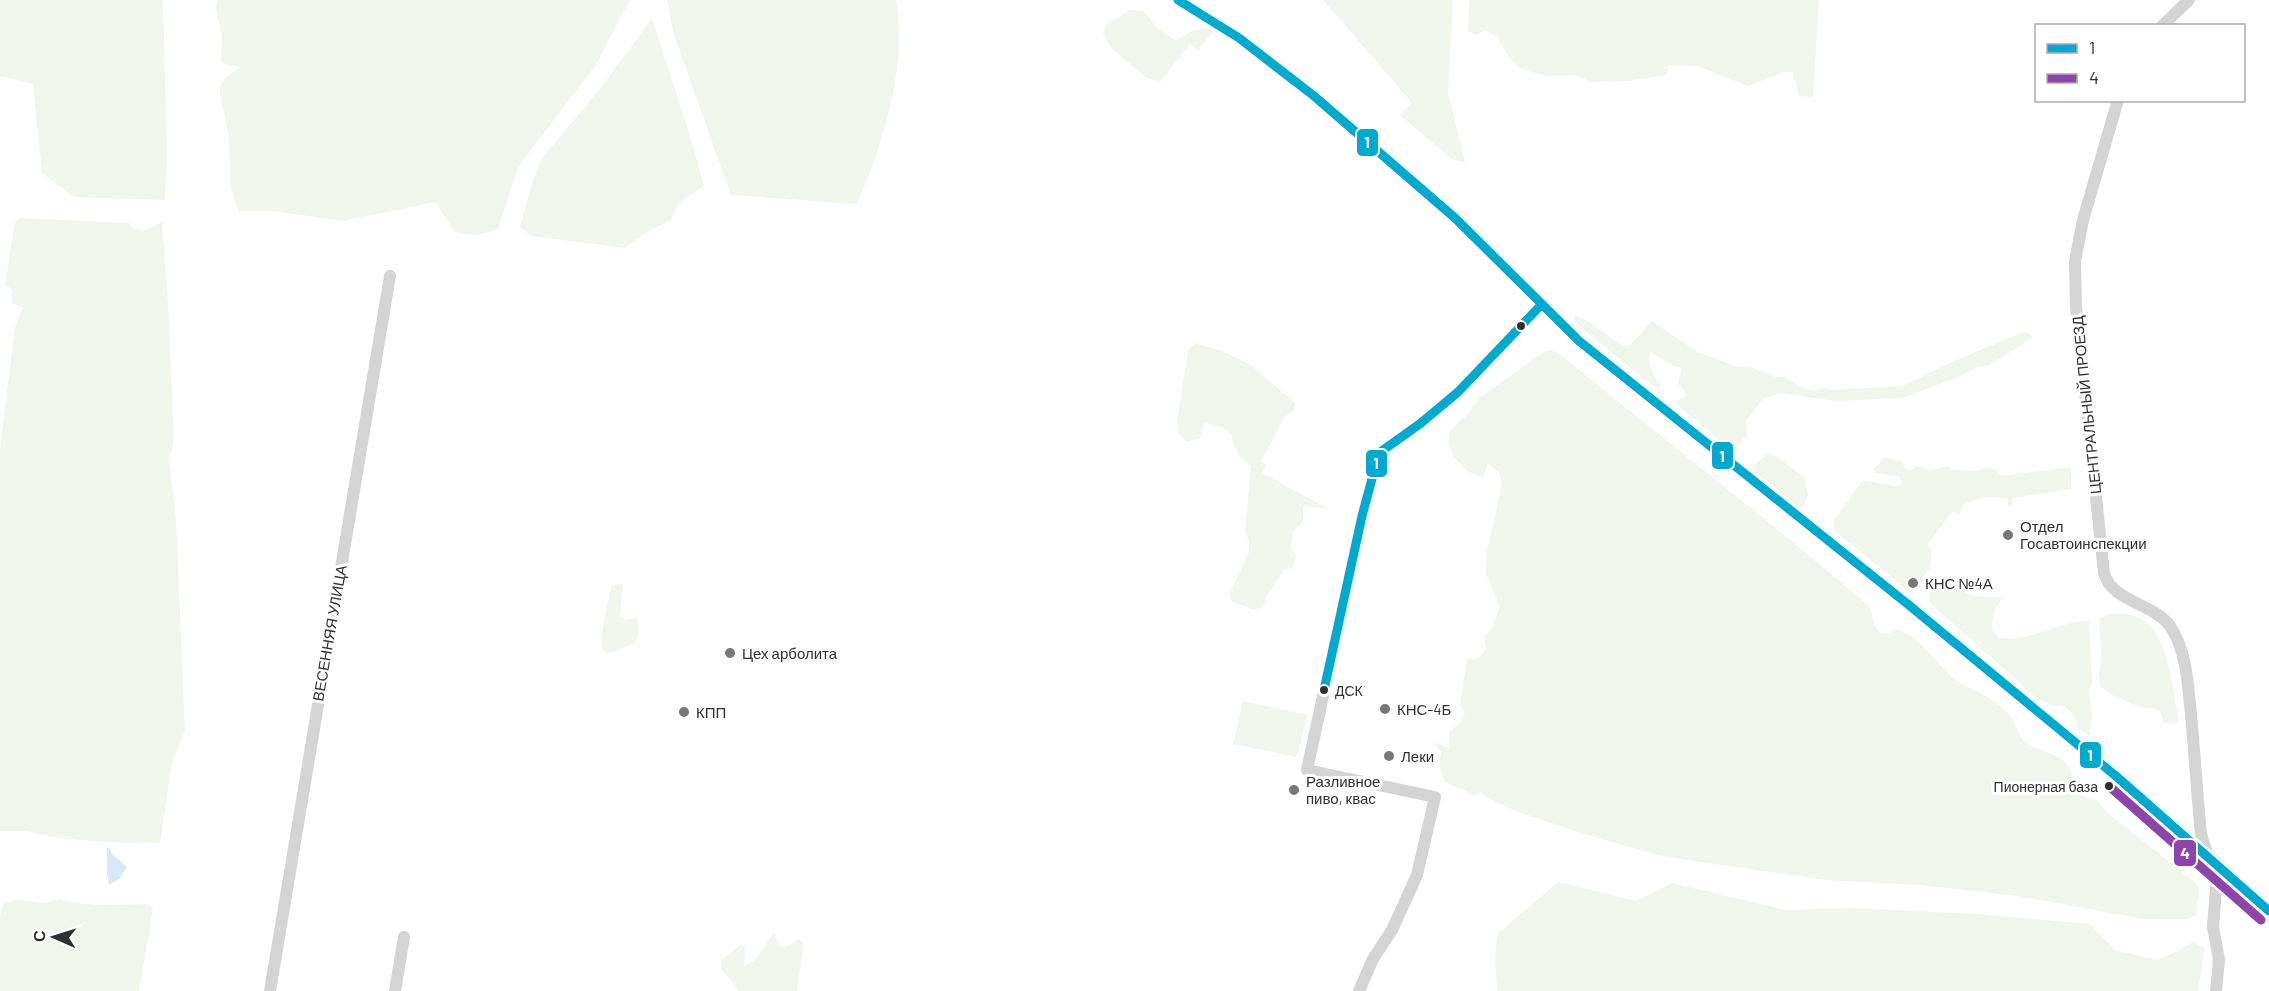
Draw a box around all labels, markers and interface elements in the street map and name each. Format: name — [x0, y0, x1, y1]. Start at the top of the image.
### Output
legend — [2035, 24, 2245, 102]
text: 1 — [2089, 36, 2095, 58]
text: 4 — [2089, 66, 2099, 88]
line badge: 1 — [1356, 128, 1379, 157]
text: 1 — [1364, 132, 1370, 151]
street label: ЦЕНТРАЛЬНЫЙ ПРОЕЗД — [2068, 315, 2104, 495]
unlabelled marker — [1515, 320, 1527, 332]
line badge: 1 — [1711, 441, 1734, 470]
text: 1 — [1719, 446, 1725, 465]
line badge: 1 — [1365, 449, 1388, 478]
text: 1 — [1373, 453, 1379, 472]
place label: Отдел Госавтоинспекции — [2020, 517, 2147, 552]
marker: Отдел Госавтоинспекции — [2001, 528, 2015, 542]
street label: ВЕСЕННЯЯ УЛИЦА — [308, 564, 350, 702]
place label: КНС №4А — [1925, 574, 1993, 592]
marker: КНС №4А — [1906, 576, 1920, 590]
place label: Цех арболита — [742, 644, 838, 662]
marker: Цех арболита — [723, 646, 737, 660]
place label: ДСК — [1335, 682, 1364, 699]
marker: ДСК — [1318, 684, 1330, 696]
place label: КНС-4Б — [1397, 700, 1452, 718]
marker: КНС-4Б — [1378, 702, 1392, 716]
place label: КПП — [696, 703, 726, 721]
marker: КПП — [677, 705, 691, 719]
line badge: 1 — [2079, 741, 2102, 769]
text: 1 — [2087, 745, 2093, 764]
place label: Леки — [1401, 747, 1434, 765]
marker: Леки — [1382, 749, 1396, 763]
place label: Разливное пиво, квас — [1306, 772, 1380, 807]
place label: Пионерная база — [1994, 778, 2098, 795]
marker: Пионерная база — [2103, 780, 2115, 792]
marker: Разливное пиво, квас — [1287, 783, 1301, 797]
line badge: 4 — [2173, 839, 2197, 867]
text: 4 — [2180, 843, 2190, 862]
north arrow — [24, 907, 84, 967]
text: С — [29, 929, 48, 942]

